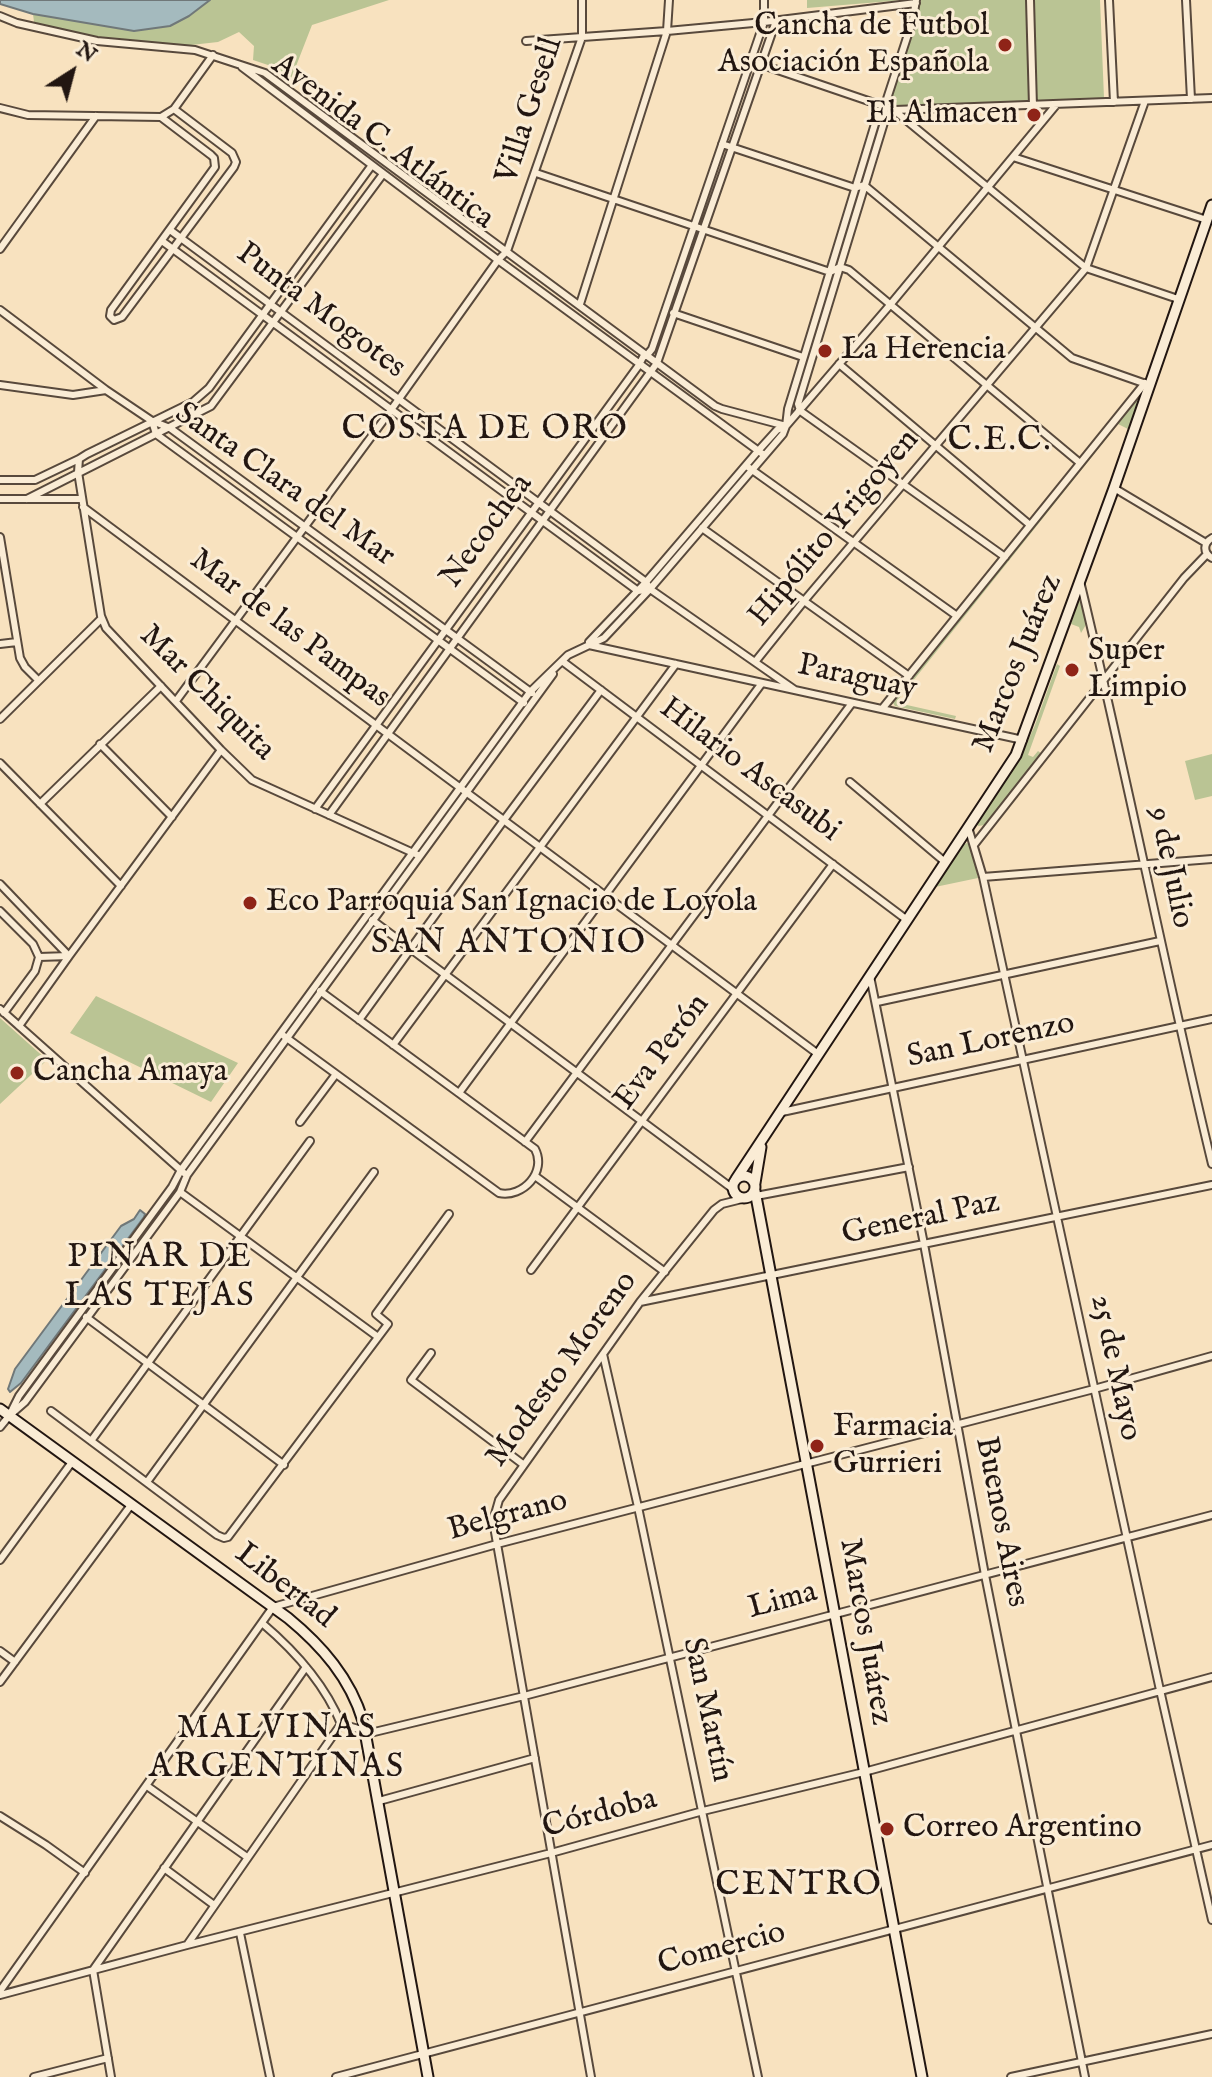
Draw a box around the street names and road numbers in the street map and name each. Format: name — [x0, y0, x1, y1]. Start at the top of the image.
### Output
street label: Villa Gesell — [489, 33, 573, 189]
street label: Avenida C. Atlántica — [263, 47, 501, 239]
street label: Punta Mogotes — [228, 236, 412, 388]
street label: Santa Clara del Mar — [166, 396, 402, 576]
street label: Hipólito Yrigoyen — [741, 423, 929, 635]
street label: Necochea — [434, 467, 542, 597]
street label: Mar de las Pampas — [181, 542, 397, 718]
street label: Marcos Juárez — [966, 569, 1072, 759]
street label: Mar Chiquita — [130, 618, 282, 770]
street label: Paraguay — [794, 648, 920, 710]
street label: Hilario Ascasubi — [651, 690, 847, 852]
street label: 9 de Julio — [1137, 804, 1201, 932]
street label: Eva Perón — [607, 987, 719, 1119]
street label: San Lorenzo — [904, 1006, 1078, 1078]
street label: General Paz — [839, 1185, 1003, 1255]
street label: Modesto Moreno — [479, 1265, 647, 1475]
street label: 25 de Mayo — [1080, 1292, 1148, 1444]
street label: Buenos Aires — [965, 1433, 1035, 1611]
street label: Belgrano — [444, 1483, 572, 1551]
street label: Libertad — [226, 1536, 342, 1638]
street label: Marcos Juárez — [829, 1536, 899, 1728]
street label: Lima — [744, 1574, 822, 1630]
street label: San Martín — [672, 1634, 740, 1786]
street label: Córdoba — [539, 1781, 661, 1849]
street label: Comercio — [654, 1915, 790, 1985]

